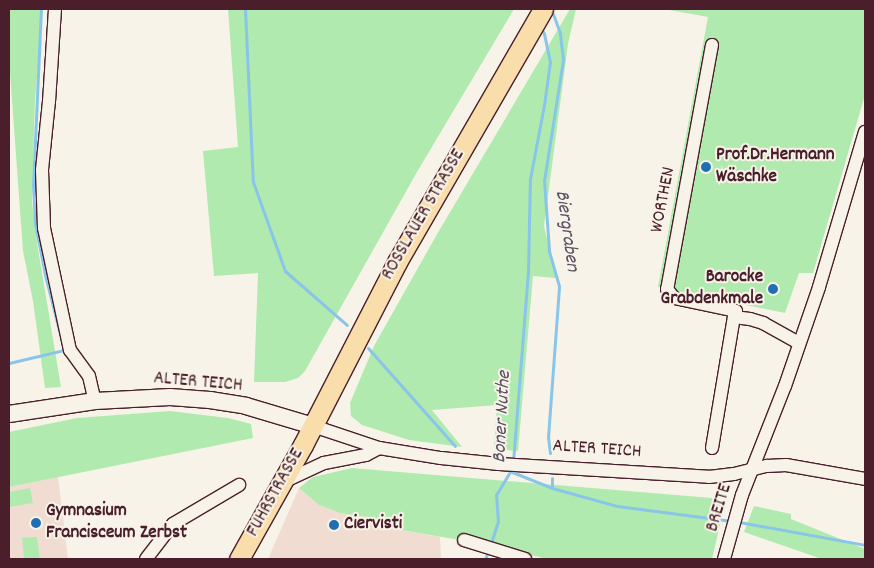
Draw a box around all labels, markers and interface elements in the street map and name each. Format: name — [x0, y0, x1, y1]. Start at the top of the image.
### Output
street label: ROSSLAUER STRASSE — [377, 145, 471, 285]
place label: Prof.Dr.Hermann Wäschke — [716, 145, 835, 189]
marker: Prof.Dr.Hermann Wäschke — [700, 161, 712, 173]
street label: WORTHEN — [646, 165, 682, 235]
water label: Biergraben — [548, 189, 584, 273]
place label: Barocke Grabdenkmale — [661, 267, 763, 311]
marker: Barocke Grabdenkmale — [767, 283, 779, 295]
street label: ALTER TEICH — [153, 368, 243, 398]
water label: Boner Nuthe — [489, 370, 517, 464]
street label: ALTER TEICH — [552, 436, 642, 464]
street label: FUHRSTRASSE — [242, 445, 310, 541]
street label: BREITE — [702, 481, 738, 535]
place label: Gymnasium Francisceum Zerbst — [46, 501, 187, 545]
place label: Ciervisti — [344, 514, 402, 536]
marker: Gymnasium Francisceum Zerbst — [30, 517, 42, 529]
marker: Ciervisti — [328, 519, 340, 531]

